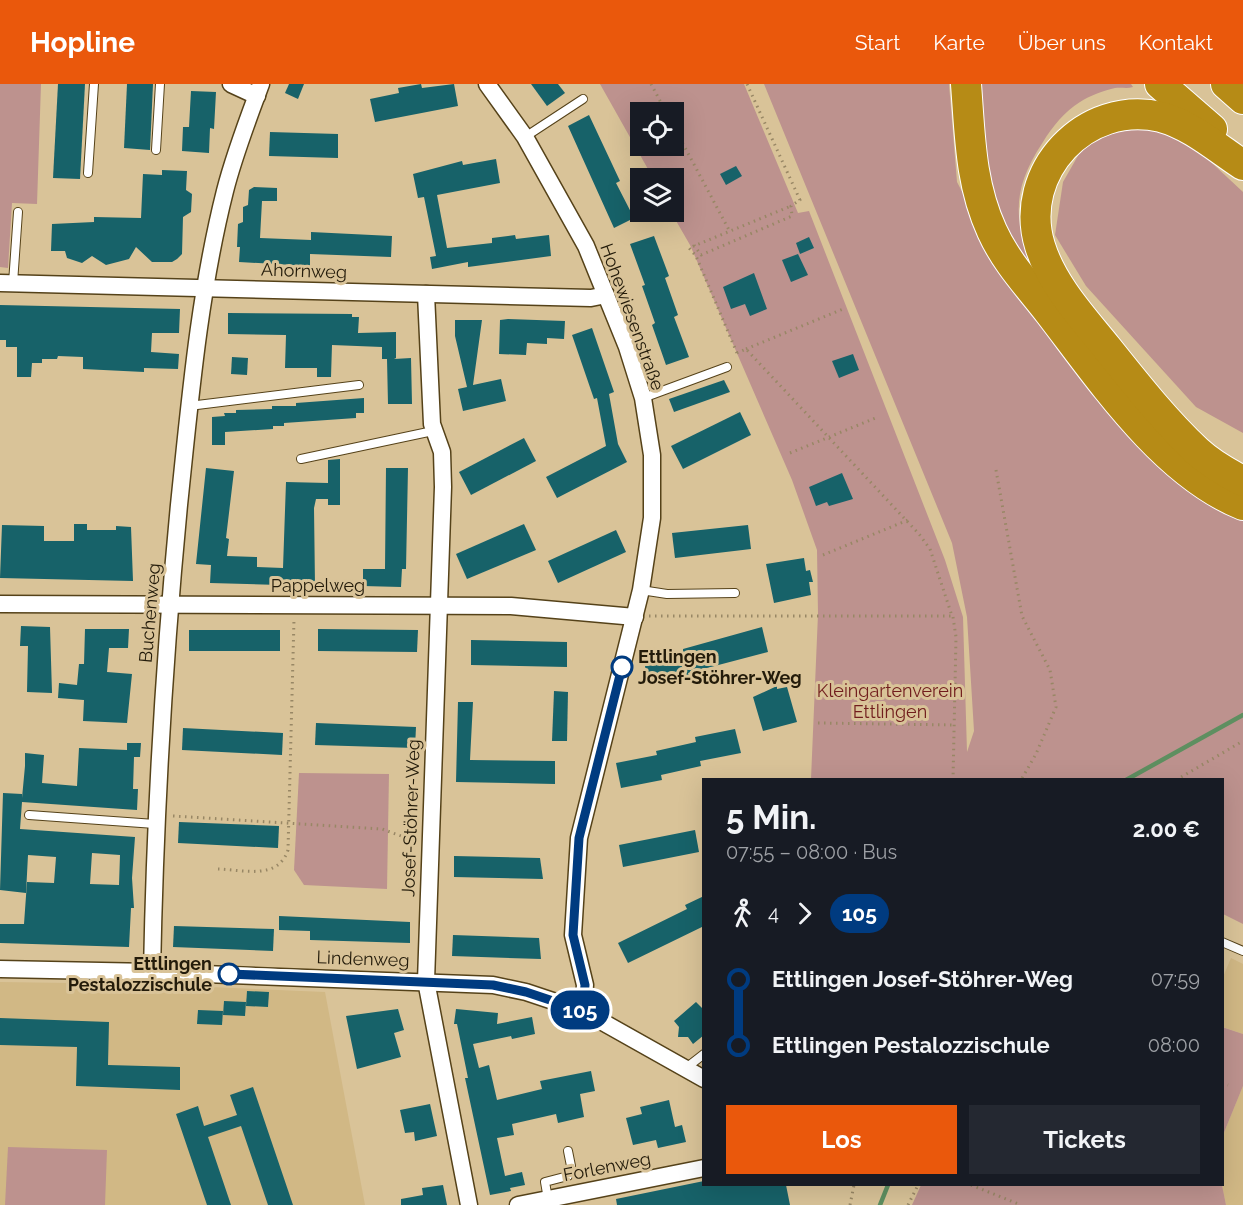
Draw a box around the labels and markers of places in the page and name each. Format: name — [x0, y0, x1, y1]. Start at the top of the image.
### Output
place label: Ettlingen Josef-Stöhrer-Weg — [638, 646, 802, 688]
marker: Ettlingen Josef-Stöhrer-Weg — [611, 656, 633, 678]
place label: Ettlingen Pestalozzischule — [68, 953, 212, 995]
marker: Ettlingen Pestalozzischule — [218, 963, 240, 985]

